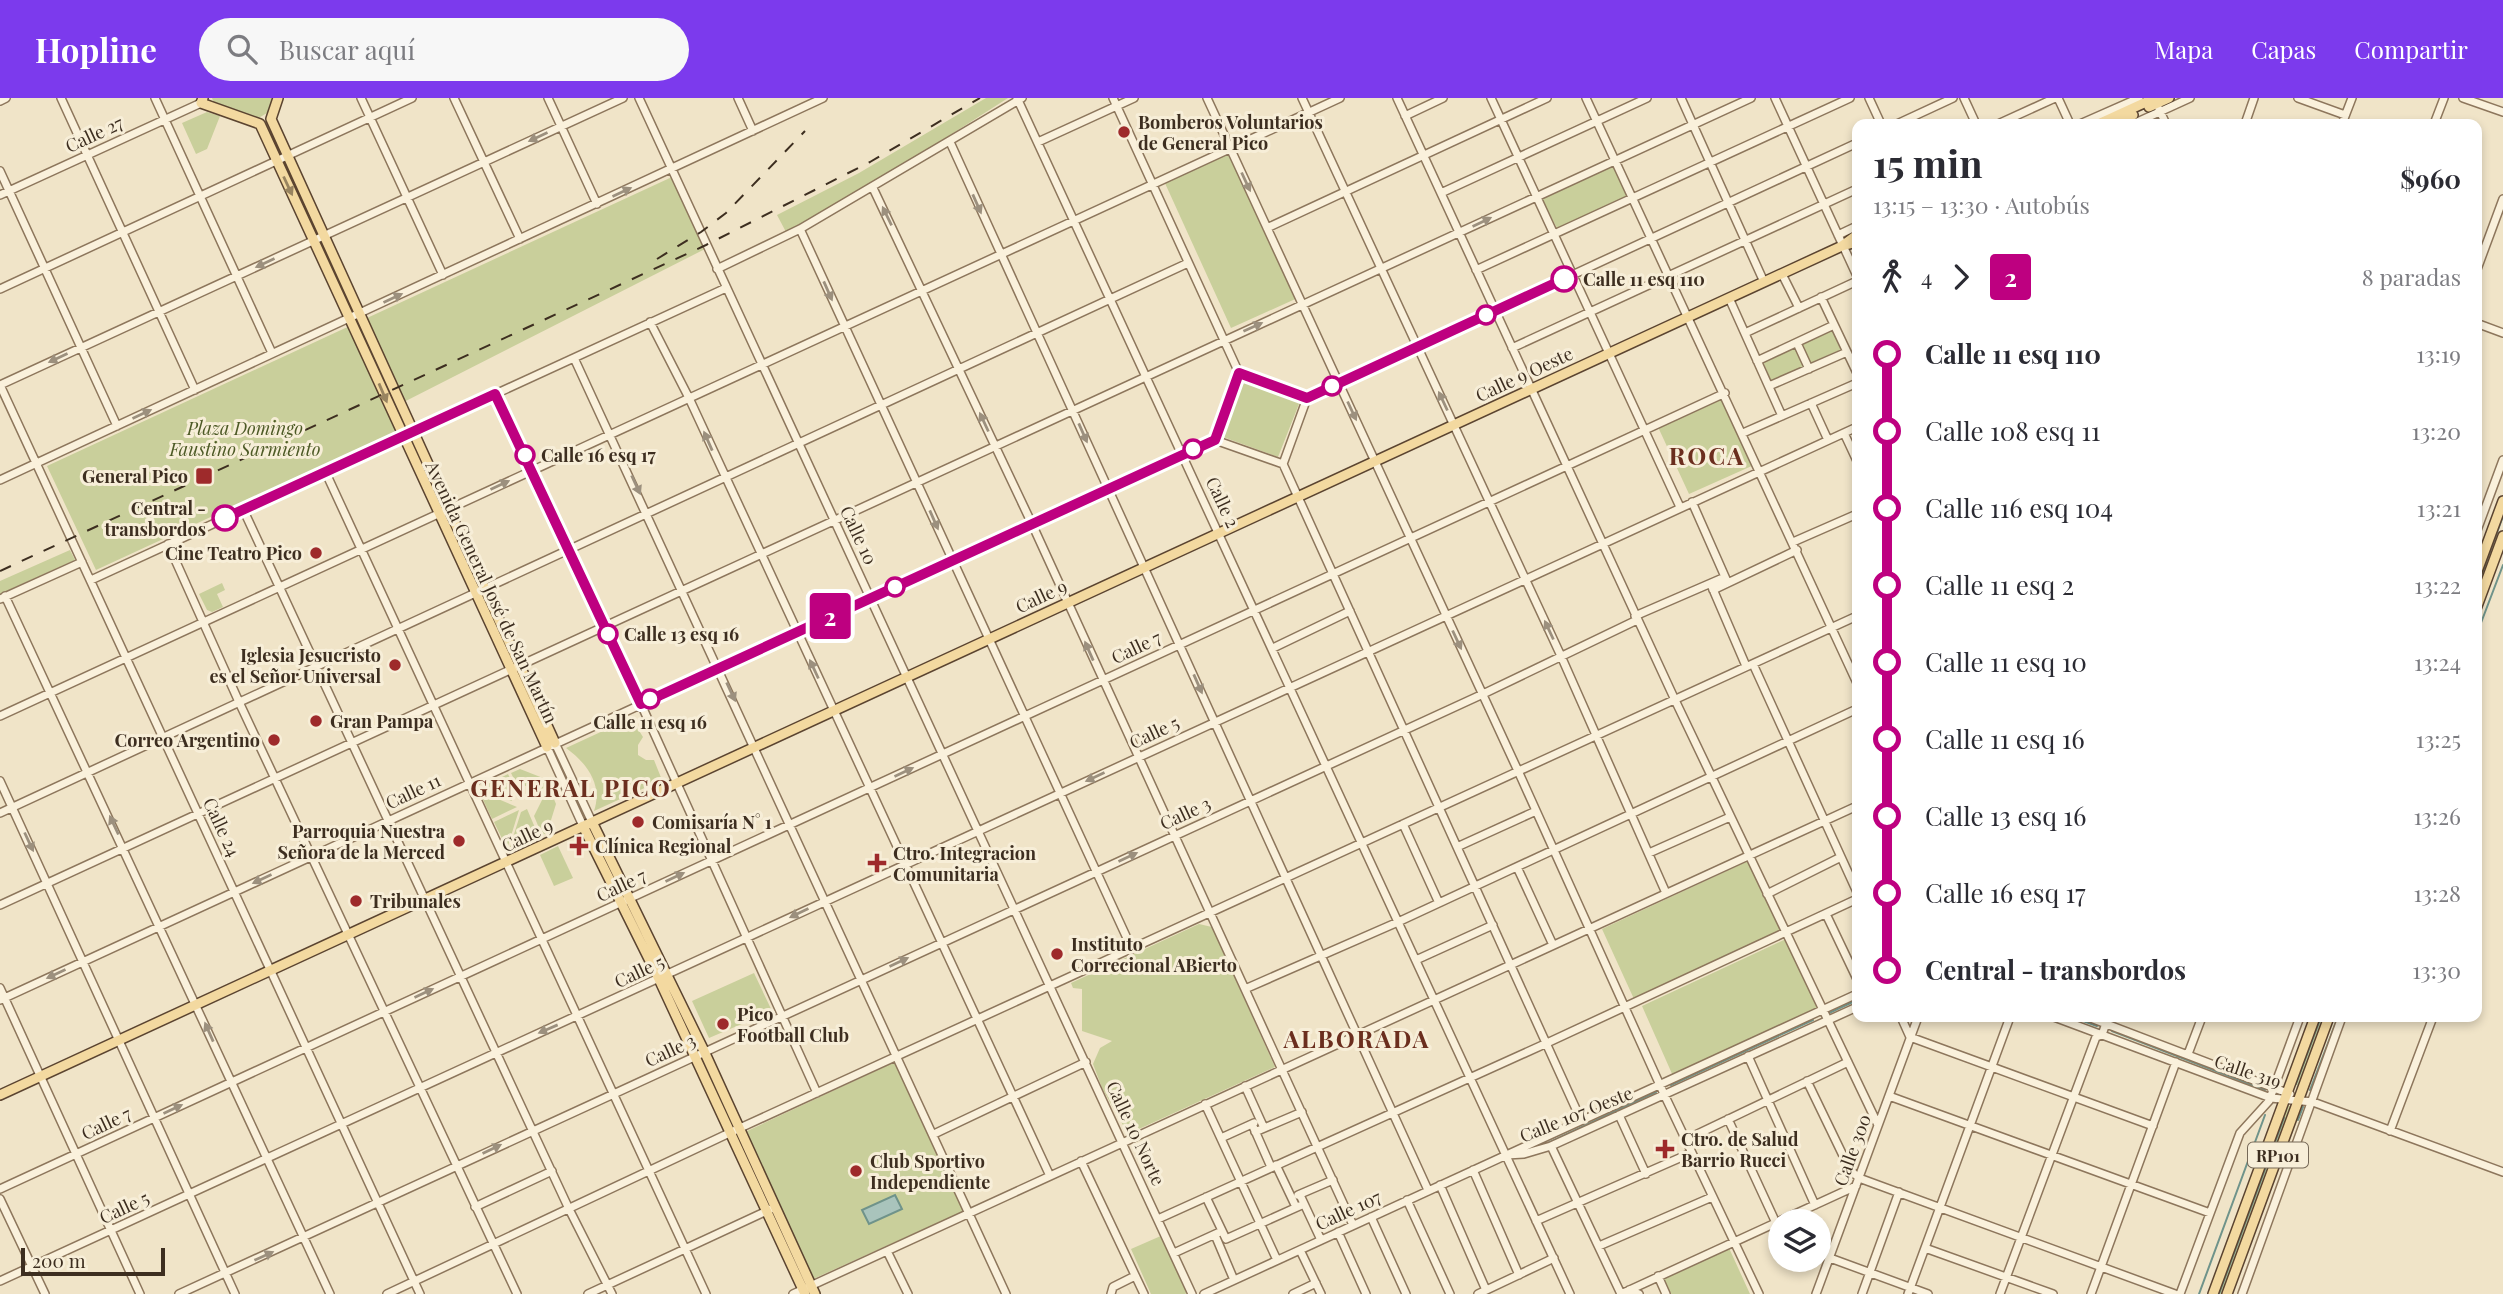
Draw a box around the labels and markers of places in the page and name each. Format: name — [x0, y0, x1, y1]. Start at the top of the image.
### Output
place label: Bomberos Voluntarios de General Pico — [1138, 110, 1323, 155]
marker: Bomberos Voluntarios de General Pico — [1116, 124, 1132, 140]
marker: Calle 11 esq 110 — [1551, 266, 1577, 292]
place label: Calle 11 esq 110 — [1583, 267, 1705, 291]
unlabelled marker — [1476, 305, 1496, 325]
unlabelled marker — [1322, 376, 1342, 396]
unlabelled marker — [1183, 439, 1203, 459]
place label: Calle 16 esq 17 — [541, 443, 657, 467]
marker: Calle 16 esq 17 — [515, 445, 535, 465]
place label: General Pico — [82, 464, 188, 488]
marker: General Pico — [194, 466, 214, 486]
place label: Central - transbordos — [103, 496, 206, 541]
marker: Central - transbordos — [212, 505, 238, 531]
place label: Cine Teatro Pico — [165, 541, 302, 565]
marker: Cine Teatro Pico — [308, 545, 324, 561]
unlabelled marker — [885, 577, 905, 597]
place label: Calle 13 esq 16 — [624, 622, 739, 646]
marker: Calle 13 esq 16 — [598, 624, 618, 644]
place label: Iglesia Jesucristo es el Señor Universal — [209, 643, 381, 688]
marker: Iglesia Jesucristo es el Señor Universal — [387, 657, 403, 673]
marker: Calle 11 esq 16 — [640, 689, 660, 709]
place label: Gran Pampa — [330, 709, 434, 733]
place label: Calle 11 esq 16 — [593, 710, 707, 734]
marker: Gran Pampa — [308, 713, 324, 729]
place label: Correo Argentino — [115, 728, 260, 752]
marker: Correo Argentino — [266, 732, 282, 748]
place label: Comisaría N° 1 — [652, 810, 772, 834]
marker: Comisaría N° 1 — [630, 814, 646, 830]
place label: Parroquia Nuestra Señora de la Merced — [277, 819, 446, 864]
marker: Parroquia Nuestra Señora de la Merced — [451, 833, 467, 849]
place label: Clínica Regional — [595, 834, 732, 858]
marker: Clínica Regional — [569, 836, 589, 856]
place label: Ctro. Integracion Comunitaria — [893, 841, 1036, 886]
marker: Ctro. Integracion Comunitaria — [867, 853, 887, 873]
place label: Tribunales — [370, 889, 461, 913]
marker: Tribunales — [348, 893, 364, 909]
place label: Instituto Correcional ABierto — [1071, 932, 1237, 977]
marker: Instituto Correcional ABierto — [1049, 946, 1065, 962]
place label: Pico Football Club — [737, 1002, 849, 1047]
marker: Pico Football Club — [715, 1016, 731, 1032]
place label: Ctro. de Salud Barrio Rucci — [1681, 1127, 1799, 1172]
marker: Ctro. de Salud Barrio Rucci — [1655, 1139, 1675, 1159]
place label: Club Sportivo Independiente — [870, 1149, 990, 1194]
marker: Club Sportivo Independiente — [848, 1163, 864, 1179]

